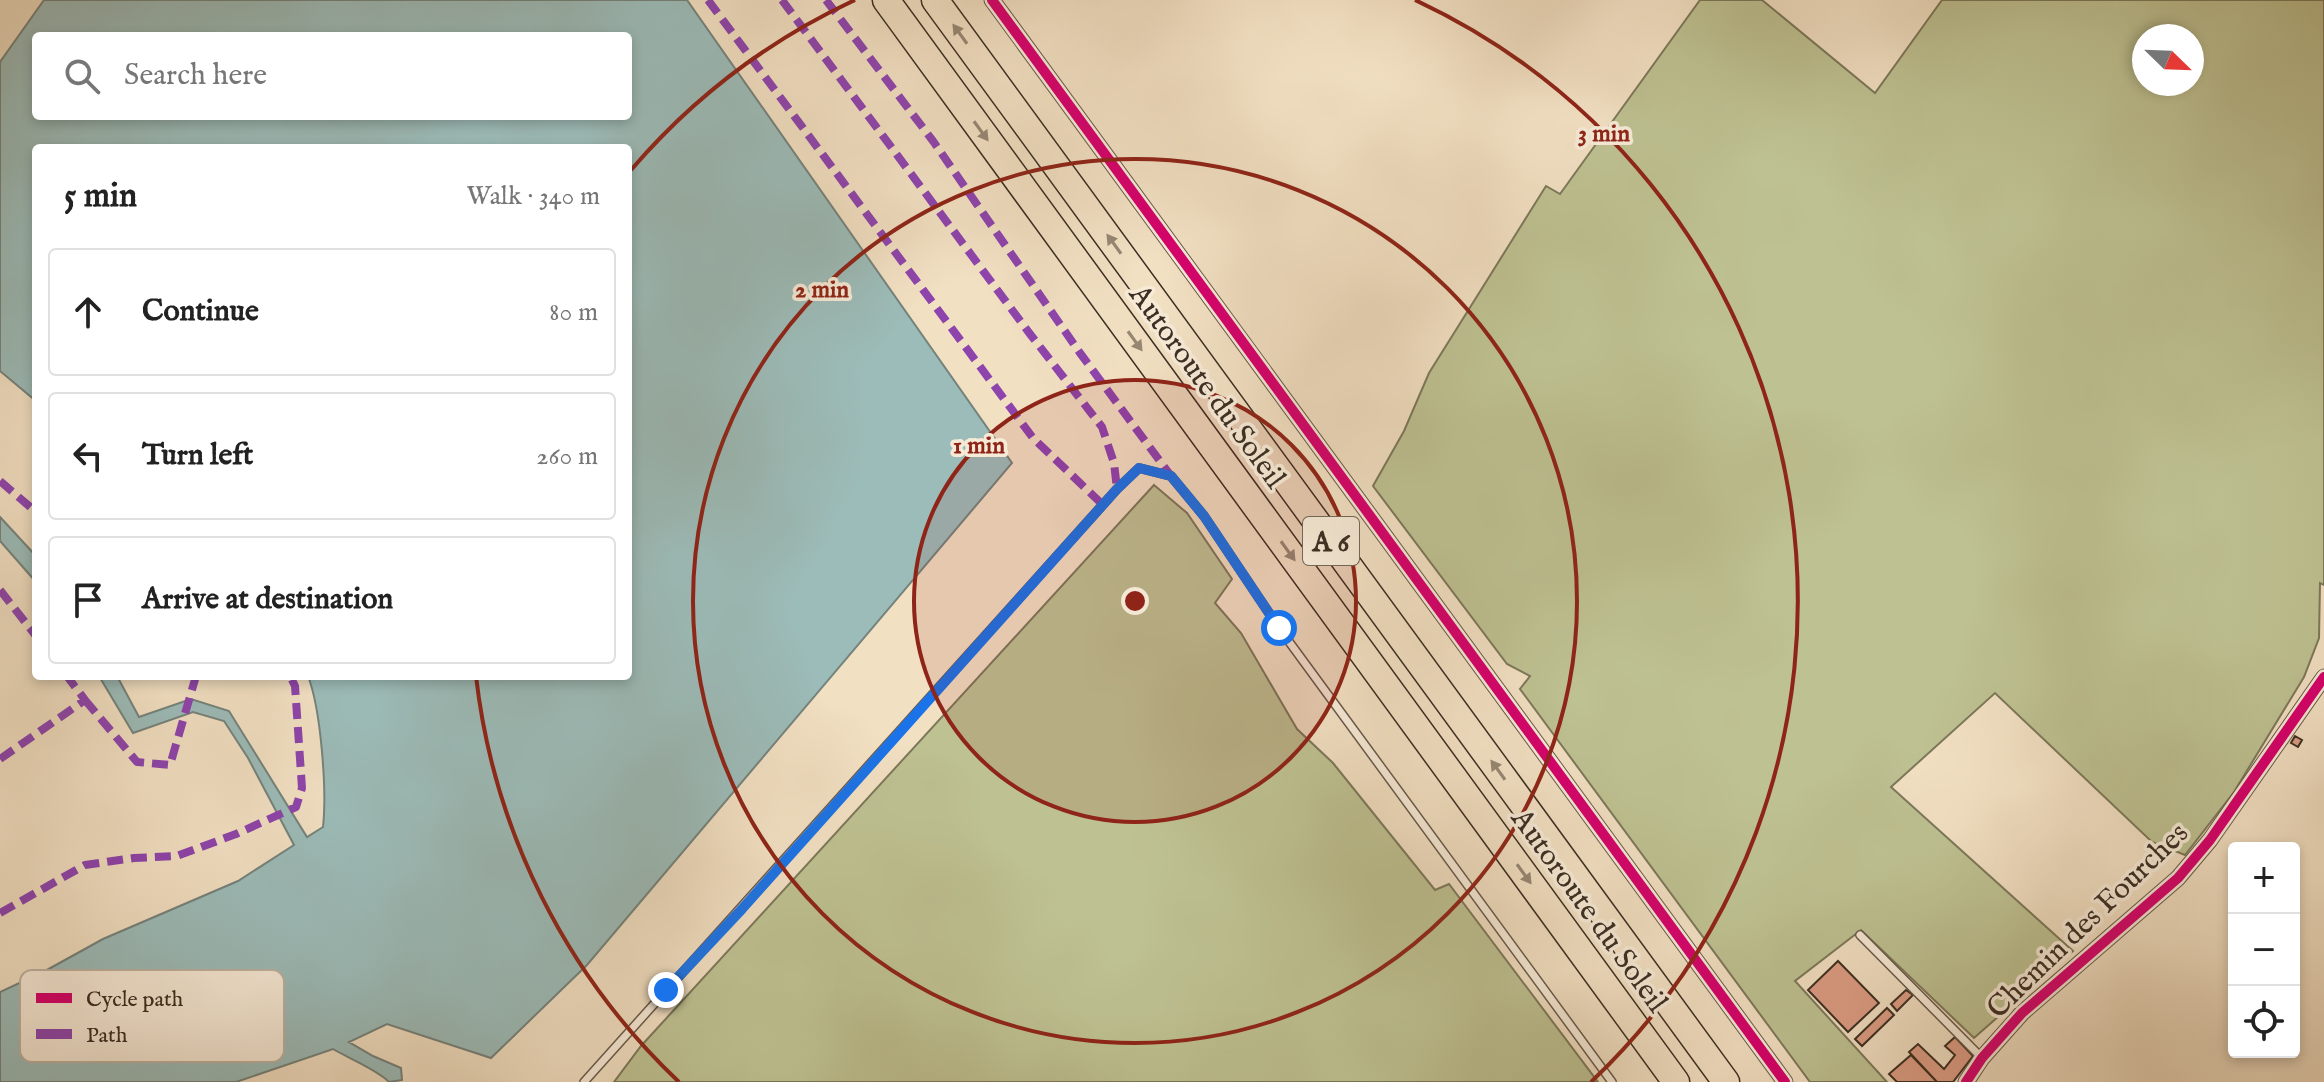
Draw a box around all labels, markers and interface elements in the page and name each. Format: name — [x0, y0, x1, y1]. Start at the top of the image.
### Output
one-way arrow — [952, 23, 968, 45]
north arrow — [2132, 24, 2204, 96]
search box — [32, 32, 632, 120]
icon: search — [60, 54, 104, 98]
text: Search here — [124, 57, 267, 95]
text: 3 min — [1578, 119, 1630, 150]
one-way arrow — [973, 121, 989, 141]
text: 5 min — [64, 175, 137, 218]
text: Walk · 340 m — [466, 180, 600, 213]
one-way arrow — [1106, 233, 1122, 254]
text: 2 min — [795, 275, 849, 306]
street label: Autoroute du Soleil — [1119, 277, 1294, 497]
icon: ahead — [66, 290, 110, 334]
text: Continue — [142, 293, 259, 331]
text: 80 m — [549, 296, 598, 329]
one-way arrow — [1126, 331, 1142, 351]
text: 1 min — [953, 431, 1005, 462]
icon: left — [66, 434, 110, 478]
text: Turn left — [142, 437, 253, 475]
text: 260 m — [536, 440, 598, 473]
road number: A 6 — [1303, 517, 1359, 565]
one-way arrow — [1280, 540, 1296, 562]
icon: arrive — [66, 578, 110, 622]
text: Arrive at destination — [142, 581, 393, 619]
centre of rings — [1121, 587, 1149, 615]
route start — [1261, 610, 1297, 646]
one-way arrow — [1491, 760, 1506, 781]
street label: Autoroute du Soleil — [1501, 801, 1676, 1021]
street label: Chemin des Fourches — [1979, 815, 2197, 1028]
map controls — [2228, 842, 2300, 1058]
button: + — [2228, 842, 2300, 914]
one-way arrow — [1515, 864, 1531, 884]
button: − — [2228, 914, 2300, 986]
legend — [20, 970, 284, 1062]
route end — [648, 972, 684, 1008]
text: Cycle path — [86, 986, 183, 1014]
button: locate — [2228, 986, 2300, 1058]
text: Path — [86, 1022, 128, 1050]

